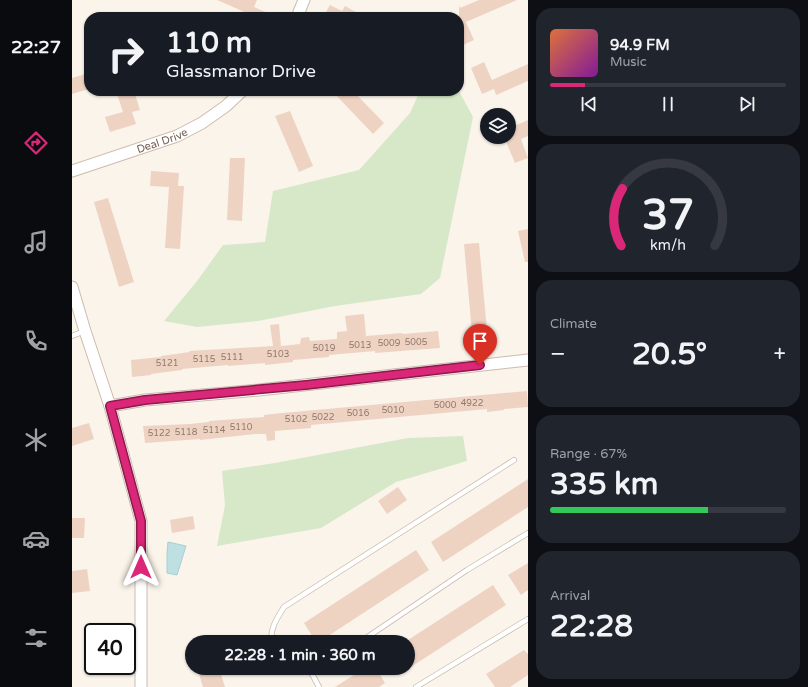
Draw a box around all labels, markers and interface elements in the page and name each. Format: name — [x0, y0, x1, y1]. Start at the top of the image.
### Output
text: 110 m — [166, 26, 252, 60]
icon: right — [100, 28, 152, 80]
text: 22:27 — [11, 36, 61, 58]
text: 94.9 FM — [610, 36, 670, 54]
text: Music — [610, 54, 647, 70]
text: Glassmanor Drive — [166, 60, 316, 82]
icon: previous — [578, 93, 600, 115]
icon: pause — [657, 93, 679, 115]
icon: next — [736, 93, 758, 115]
map controls — [480, 108, 516, 144]
button: layers — [480, 108, 516, 144]
street label: Deal Drive — [135, 126, 190, 156]
icon: directions — [22, 129, 50, 157]
text: 37 — [642, 190, 694, 240]
icon: music — [22, 228, 50, 256]
text: km/h — [650, 236, 686, 253]
text: Climate — [550, 316, 597, 332]
pin — [463, 324, 497, 365]
icon: phone — [22, 327, 50, 355]
icon: arrive — [469, 330, 491, 352]
text: 20.5° — [632, 336, 707, 373]
house number: 5005 — [405, 337, 428, 348]
house number: 5009 — [378, 338, 401, 349]
house number: 5013 — [349, 340, 371, 351]
text: − — [550, 341, 566, 367]
text: + — [774, 341, 786, 367]
house number: 5019 — [313, 343, 336, 354]
house number: 5103 — [267, 349, 289, 360]
house number: 5111 — [221, 352, 243, 363]
house number: 5115 — [193, 354, 216, 365]
house number: 5121 — [156, 358, 178, 369]
house number: 4922 — [461, 398, 483, 409]
house number: 5000 — [434, 400, 457, 411]
house number: 5010 — [382, 405, 405, 416]
house number: 5016 — [347, 408, 370, 419]
house number: 5022 — [312, 412, 334, 423]
house number: 5102 — [285, 414, 307, 425]
house number: 5110 — [230, 422, 253, 433]
house number: 5114 — [203, 425, 226, 436]
icon: climate — [22, 426, 50, 454]
house number: 5118 — [175, 427, 198, 438]
house number: 5122 — [148, 428, 170, 439]
text: Range · 67% — [550, 446, 627, 462]
text: 335 km — [550, 466, 658, 503]
icon: car — [22, 525, 50, 553]
position arrow — [120, 546, 162, 588]
text: Arrival — [550, 588, 590, 604]
text: 22:28 — [550, 608, 633, 645]
speed limit sign: 40 — [84, 623, 136, 675]
icon: filters — [22, 624, 50, 652]
text: 22:28 · 1 min · 360 m — [225, 646, 375, 664]

